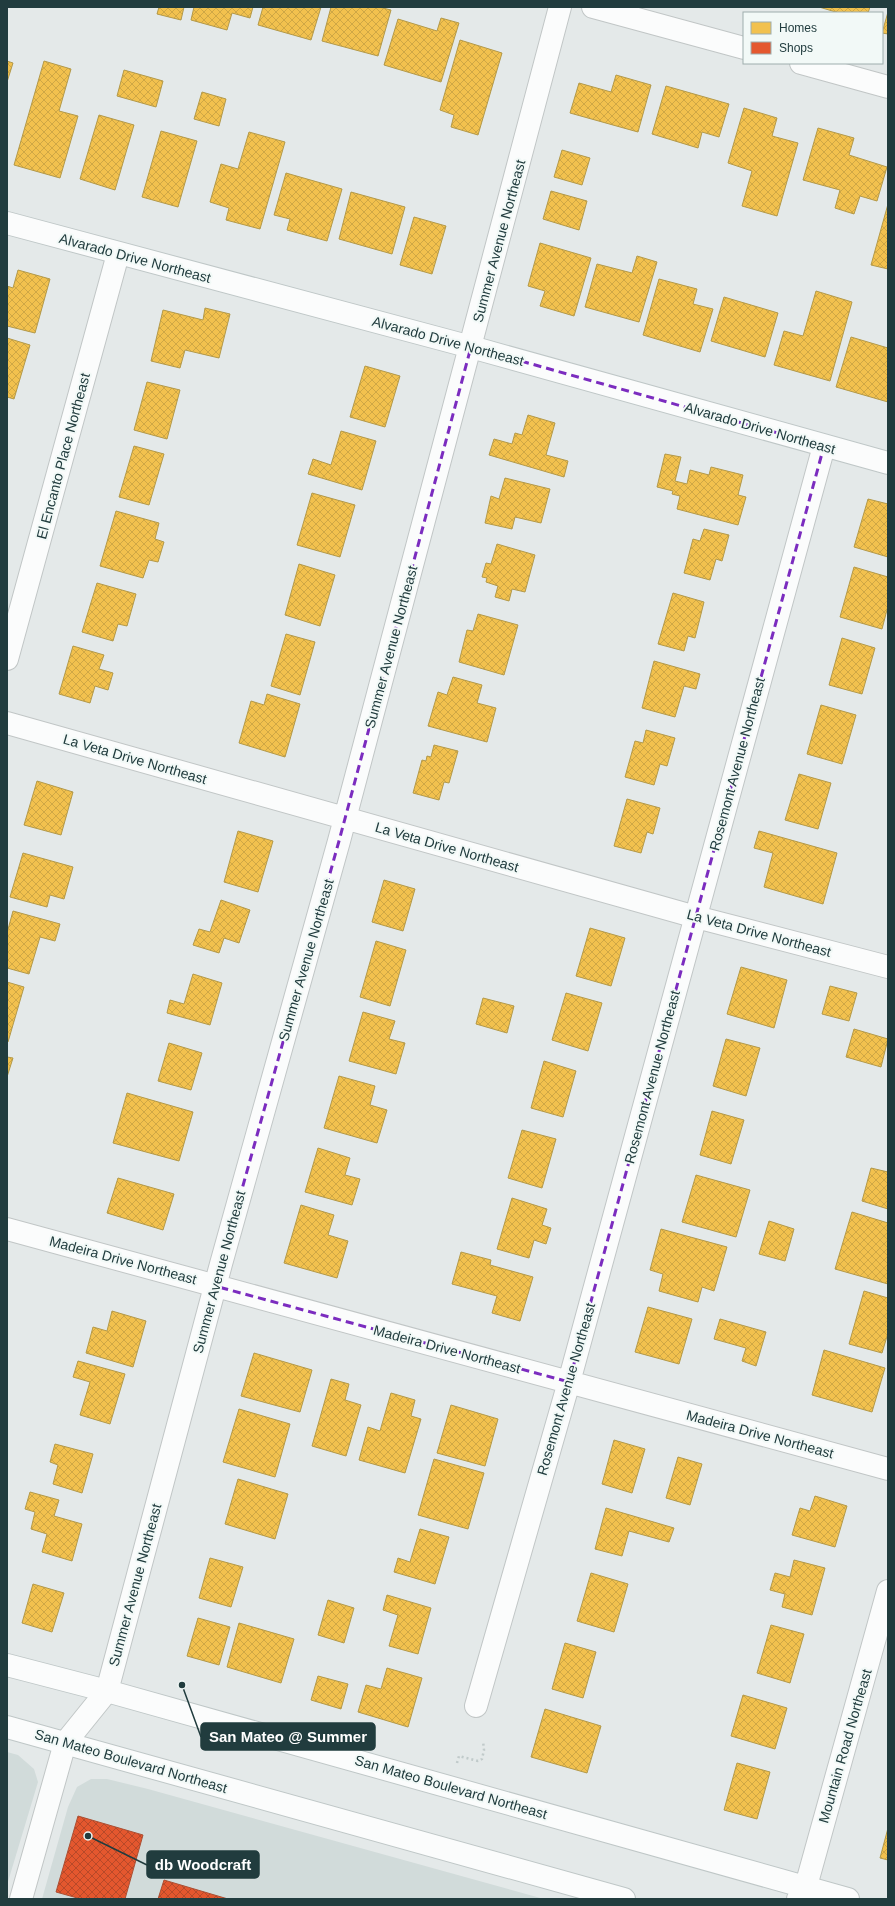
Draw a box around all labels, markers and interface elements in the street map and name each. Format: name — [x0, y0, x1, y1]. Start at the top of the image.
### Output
legend — [743, 12, 883, 64]
text: Homes — [779, 21, 817, 35]
text: Shops — [779, 41, 813, 55]
street label: Summer Avenue Northeast — [470, 158, 528, 324]
street label: Alvarado Drive Northeast — [57, 230, 213, 286]
street label: Alvarado Drive Northeast — [370, 313, 526, 369]
street label: El Encanto Place Northeast — [33, 371, 93, 541]
street label: Alvarado Drive Northeast — [683, 399, 837, 457]
street label: Summer Avenue Northeast — [362, 564, 420, 730]
street label: Rosemont Avenue Northeast — [706, 676, 768, 852]
street label: La Veta Drive Northeast — [61, 731, 209, 787]
street label: La Veta Drive Northeast — [373, 819, 521, 875]
street label: Summer Avenue Northeast — [275, 877, 337, 1043]
street label: La Veta Drive Northeast — [685, 906, 833, 960]
street label: Rosemont Avenue Northeast — [621, 989, 683, 1165]
street label: Summer Avenue Northeast — [190, 1189, 248, 1355]
street label: Madeira Drive Northeast — [48, 1233, 198, 1287]
street label: Rosemont Avenue Northeast — [534, 1301, 598, 1477]
street label: Madeira Drive Northeast — [372, 1322, 522, 1376]
street label: Madeira Drive Northeast — [685, 1407, 835, 1461]
street label: Summer Avenue Northeast — [106, 1502, 164, 1668]
street label: Mountain Road Northeast — [815, 1667, 875, 1825]
callout: San Mateo @ Summer — [201, 1723, 375, 1750]
street label: San Mateo Boulevard Northeast — [33, 1726, 229, 1796]
text: San Mateo @ Summer — [209, 1728, 367, 1745]
street label: San Mateo Boulevard Northeast — [353, 1752, 549, 1822]
callout: db Woodcraft — [147, 1851, 259, 1878]
text: db Woodcraft — [155, 1856, 251, 1873]

